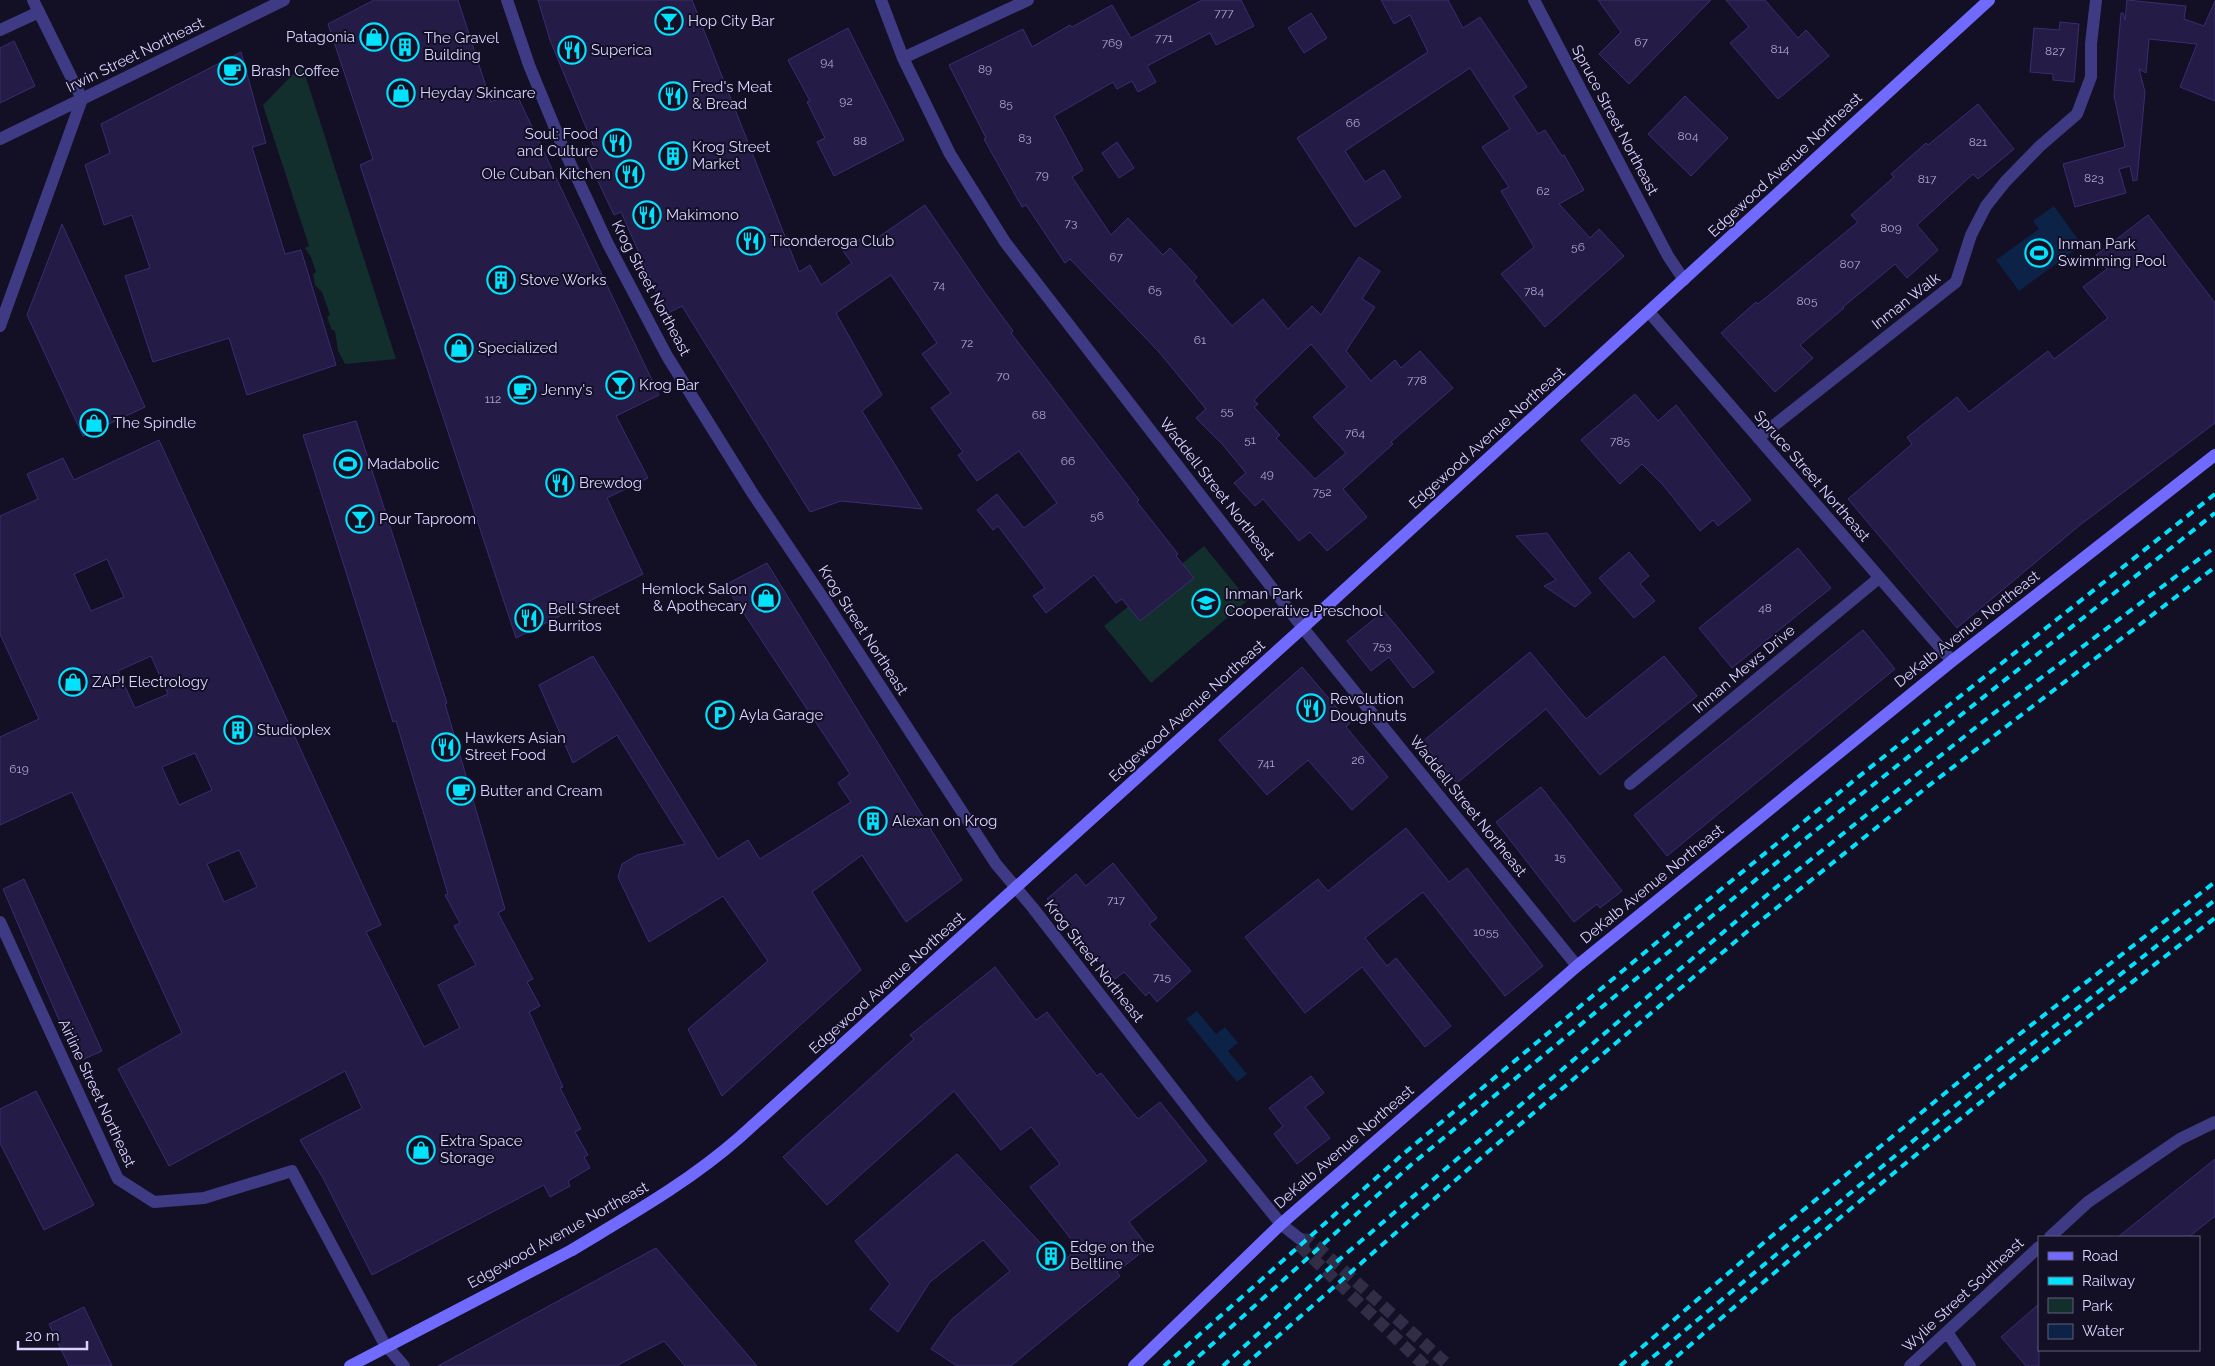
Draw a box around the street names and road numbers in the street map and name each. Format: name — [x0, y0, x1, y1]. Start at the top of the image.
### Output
street label: Irwin Street Northeast — [63, 14, 207, 96]
street label: Spruce Street Northeast — [1568, 42, 1662, 198]
street label: Edgewood Avenue Northeast — [1704, 89, 1866, 241]
street label: Krog Street Northeast — [608, 217, 694, 359]
street label: Inman Walk — [1868, 269, 1944, 333]
street label: Edgewood Avenue Northeast — [1405, 363, 1569, 513]
street label: Spruce Street Northeast — [1750, 407, 1874, 545]
street label: Waddell Street Northeast — [1156, 414, 1278, 564]
street label: Krog Street Northeast — [814, 562, 912, 698]
street label: DeKalb Avenue Northeast — [1891, 567, 2043, 691]
street label: Inman Mews Drive — [1689, 621, 1799, 717]
street label: Edgewood Avenue Northeast — [1105, 636, 1269, 786]
street label: Waddell Street Northeast — [1406, 732, 1530, 880]
street label: DeKalb Avenue Northeast — [1577, 821, 1727, 947]
street label: Krog Street Northeast — [1040, 896, 1148, 1026]
street label: Edgewood Avenue Northeast — [805, 908, 969, 1058]
street label: Airline Street Northeast — [55, 1016, 139, 1170]
street label: DeKalb Avenue Northeast — [1271, 1081, 1417, 1213]
street label: Edgewood Avenue Northeast — [465, 1178, 651, 1292]
street label: Wylie Street Southeast — [1899, 1234, 2027, 1356]

